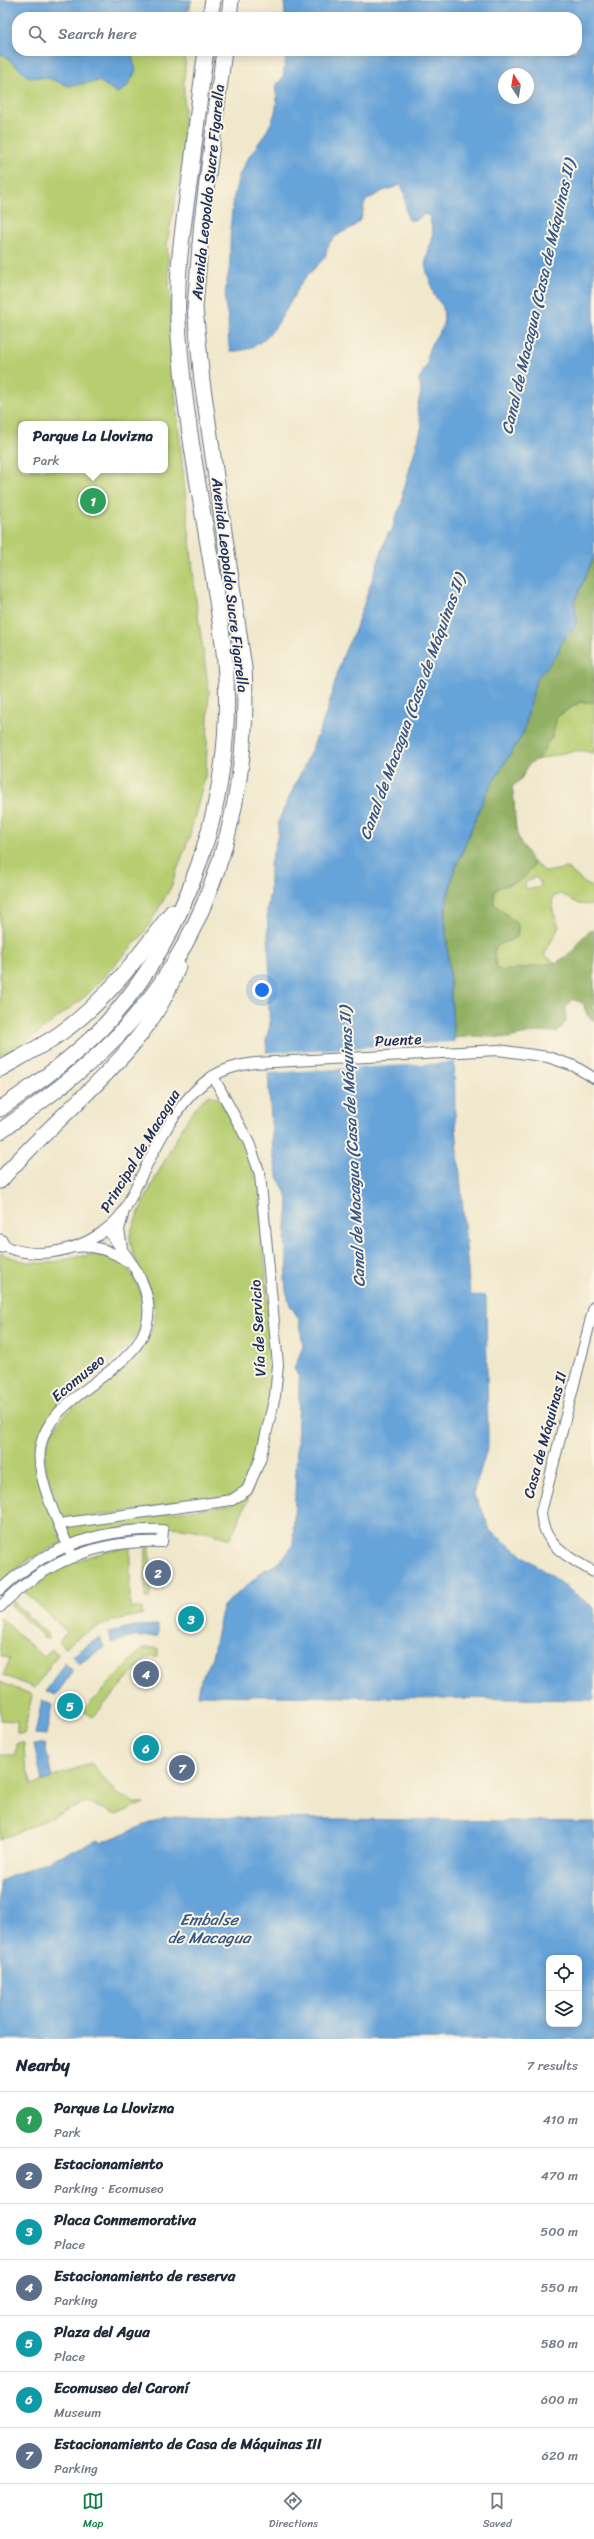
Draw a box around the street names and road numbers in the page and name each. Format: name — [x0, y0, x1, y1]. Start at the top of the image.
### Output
street label: Avenida Leopoldo Sucre Figarella — [184, 83, 232, 302]
street label: Avenida Leopoldo Sucre Figarella — [204, 475, 256, 694]
street label: Puente — [374, 1026, 422, 1054]
street label: Principal de Macagua — [93, 1084, 187, 1218]
street label: Vía de Servicio — [242, 1278, 274, 1377]
street label: Ecomuseo — [45, 1347, 111, 1409]
street label: Casa de Máquinas II — [516, 1368, 575, 1501]

